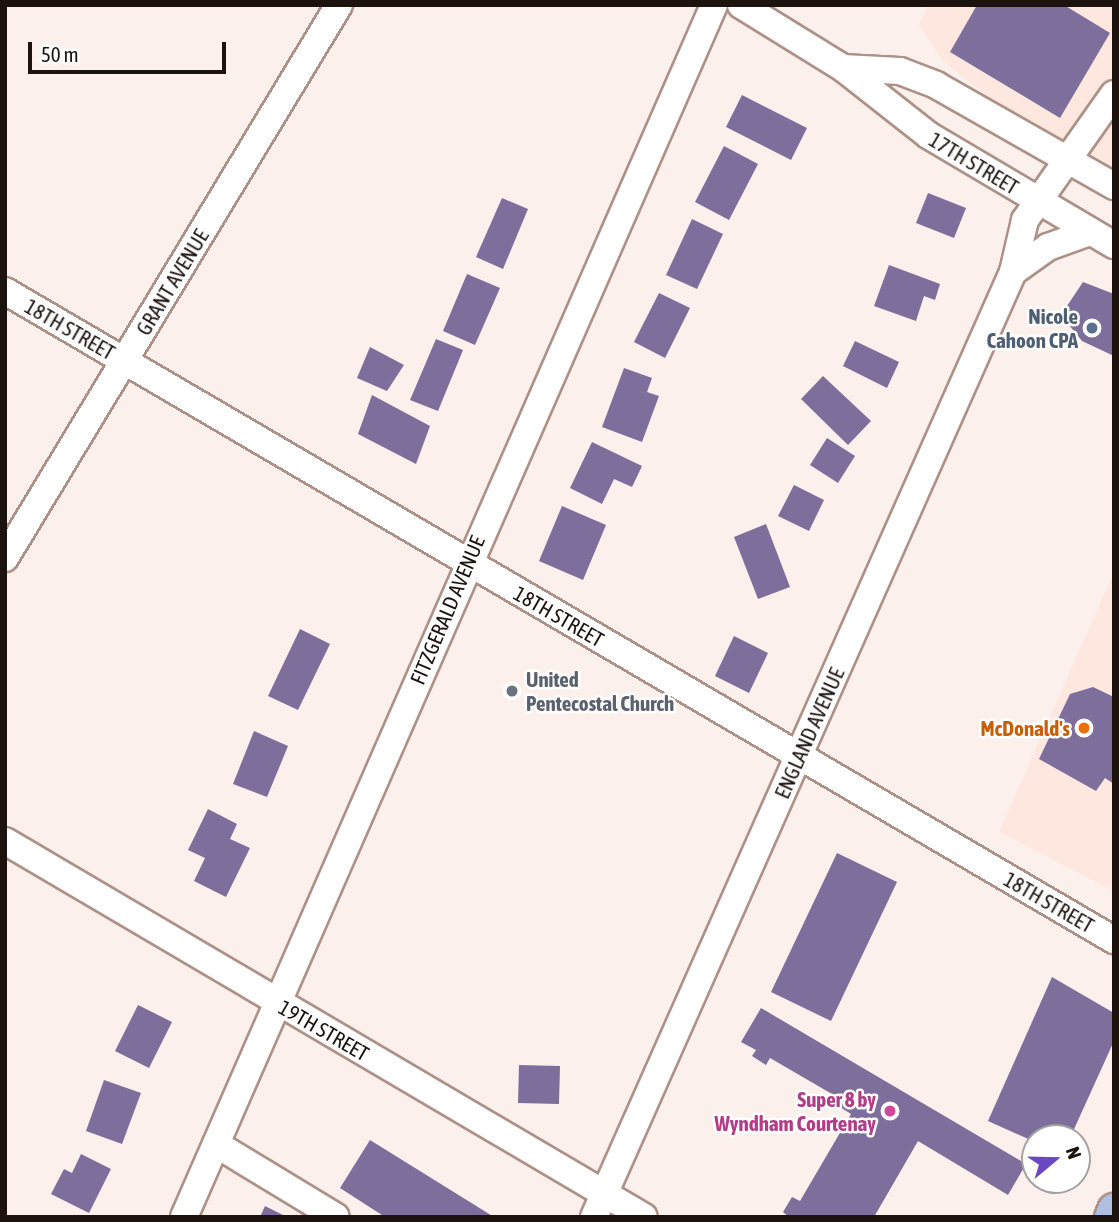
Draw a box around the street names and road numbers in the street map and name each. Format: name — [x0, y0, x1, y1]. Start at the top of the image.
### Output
street label: 17TH STREET — [925, 127, 1023, 199]
street label: GRANT AVENUE — [130, 224, 214, 340]
street label: 18TH STREET — [21, 293, 119, 365]
street label: FITZGERALD AVENUE — [404, 532, 490, 688]
street label: 18TH STREET — [510, 580, 608, 652]
street label: ENGLAND AVENUE — [769, 664, 849, 802]
street label: 18TH STREET — [1000, 866, 1098, 938]
street label: 19TH STREET — [275, 994, 373, 1066]

